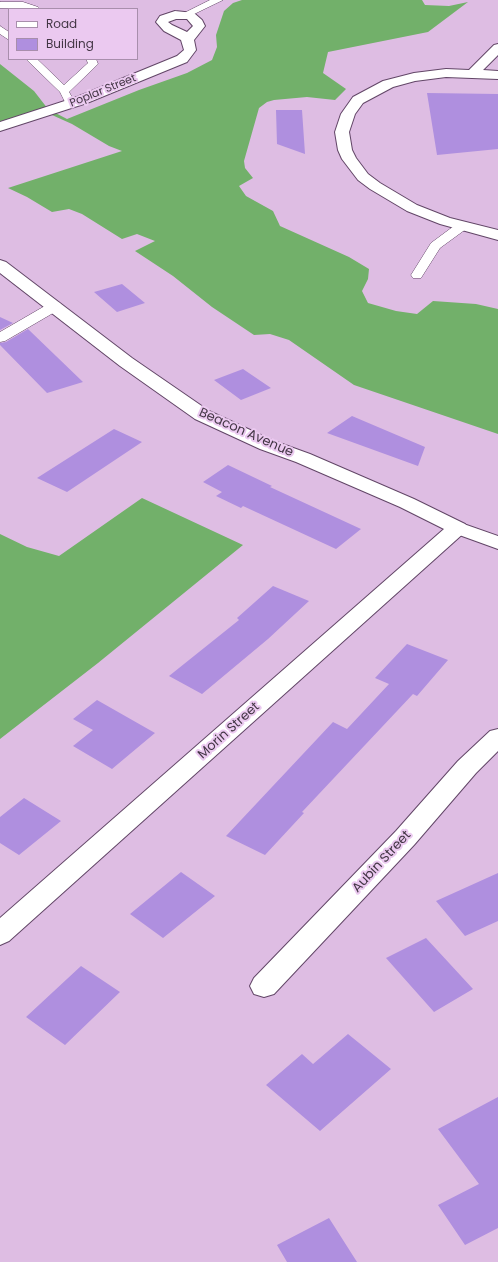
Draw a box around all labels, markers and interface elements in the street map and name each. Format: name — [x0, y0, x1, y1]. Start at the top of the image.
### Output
legend — [8, 8, 138, 60]
text: Road — [46, 15, 77, 32]
text: Building — [46, 35, 94, 52]
street label: Poplar Street — [68, 72, 138, 110]
street label: Beacon Avenue — [196, 405, 296, 461]
street label: Morin Street — [195, 699, 263, 763]
street label: Aubin Street — [349, 828, 415, 896]

